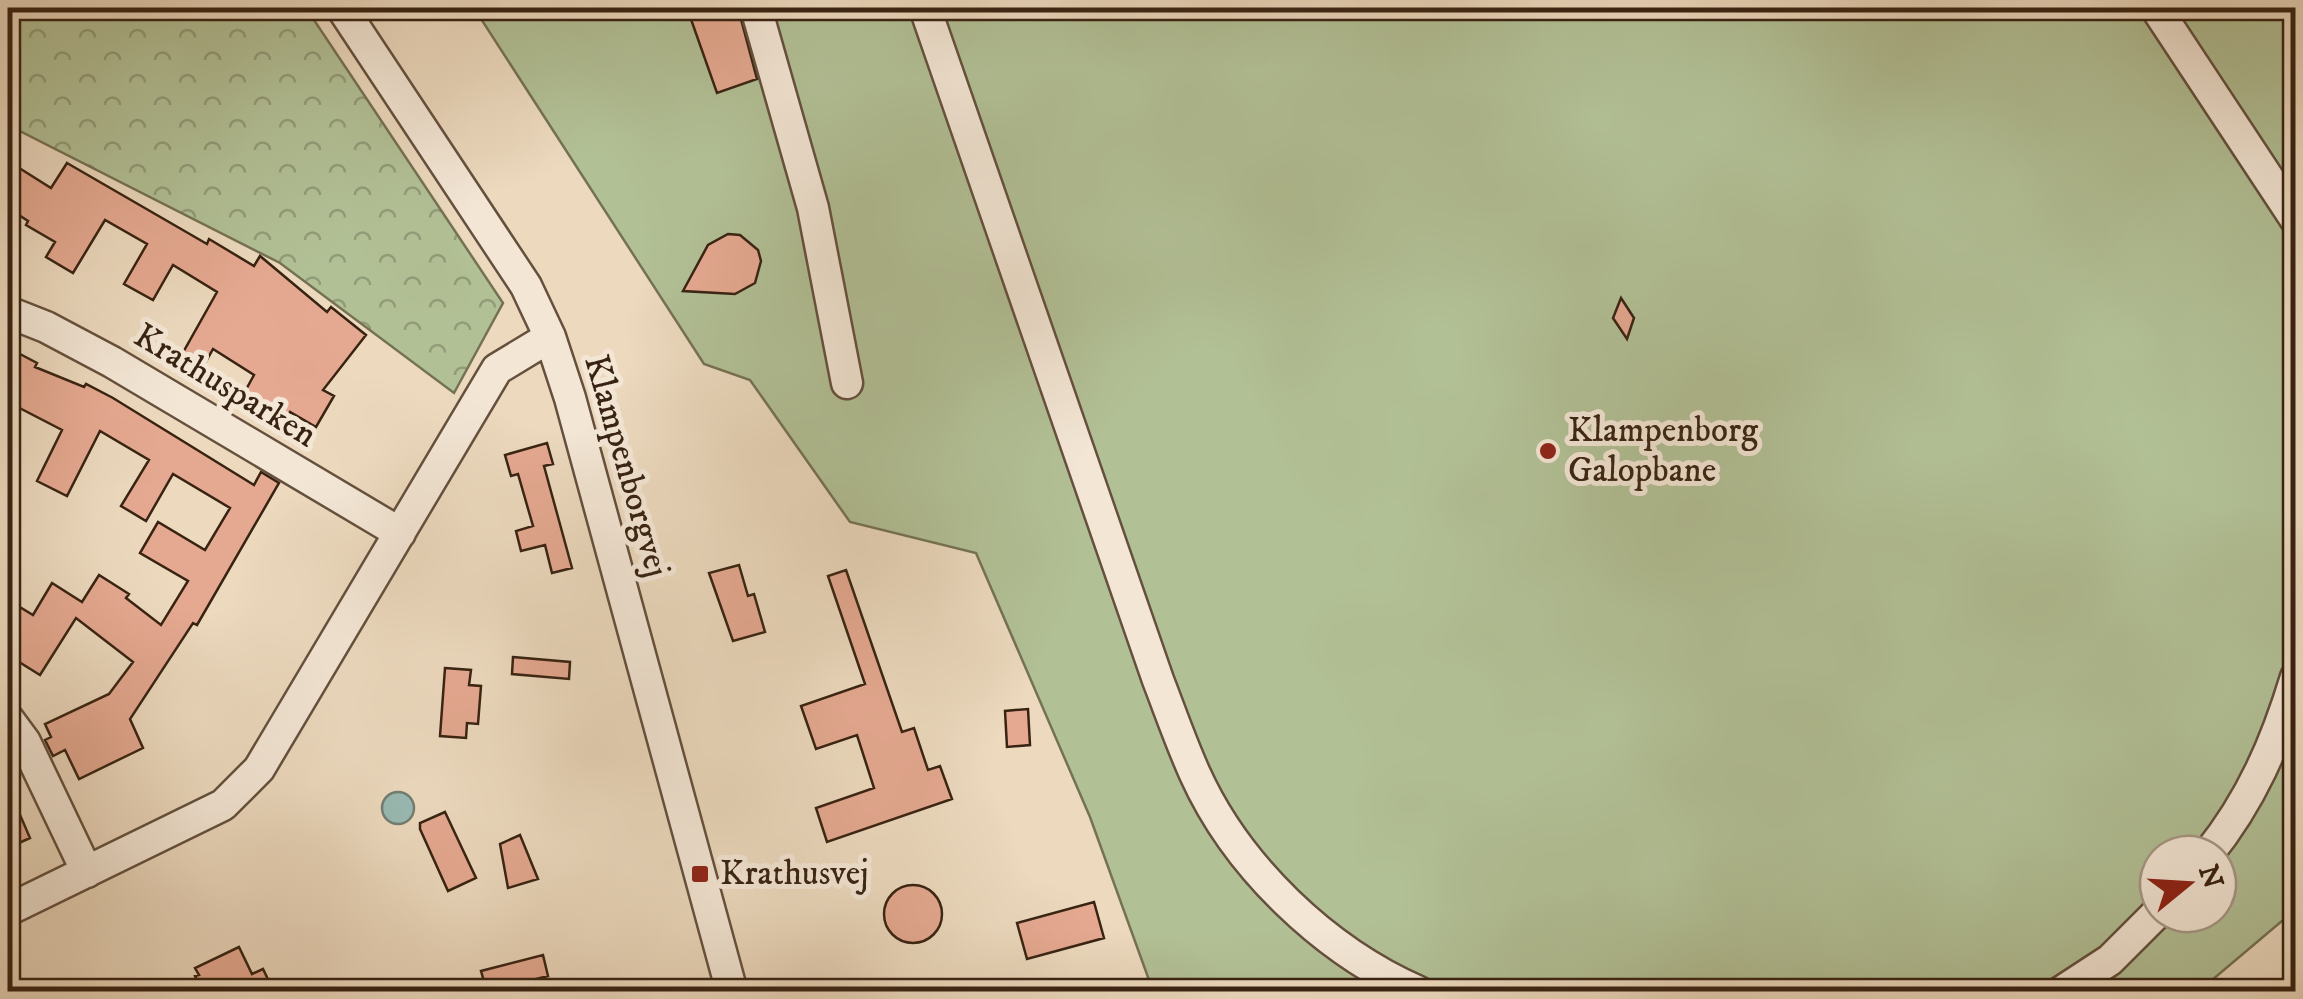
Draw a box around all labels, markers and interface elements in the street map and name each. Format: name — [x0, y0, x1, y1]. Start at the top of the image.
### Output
street label: Krathusparken — [126, 314, 324, 458]
street label: Klampenborgvej — [573, 350, 679, 582]
place label: Klampenborg Galopbane — [1568, 409, 1759, 493]
marker: Klampenborg Galopbane — [1537, 440, 1559, 462]
north arrow — [2138, 834, 2238, 934]
place label: Krathusvej — [720, 852, 869, 896]
text: N — [2190, 860, 2231, 893]
marker: Krathusvej — [689, 863, 711, 885]

